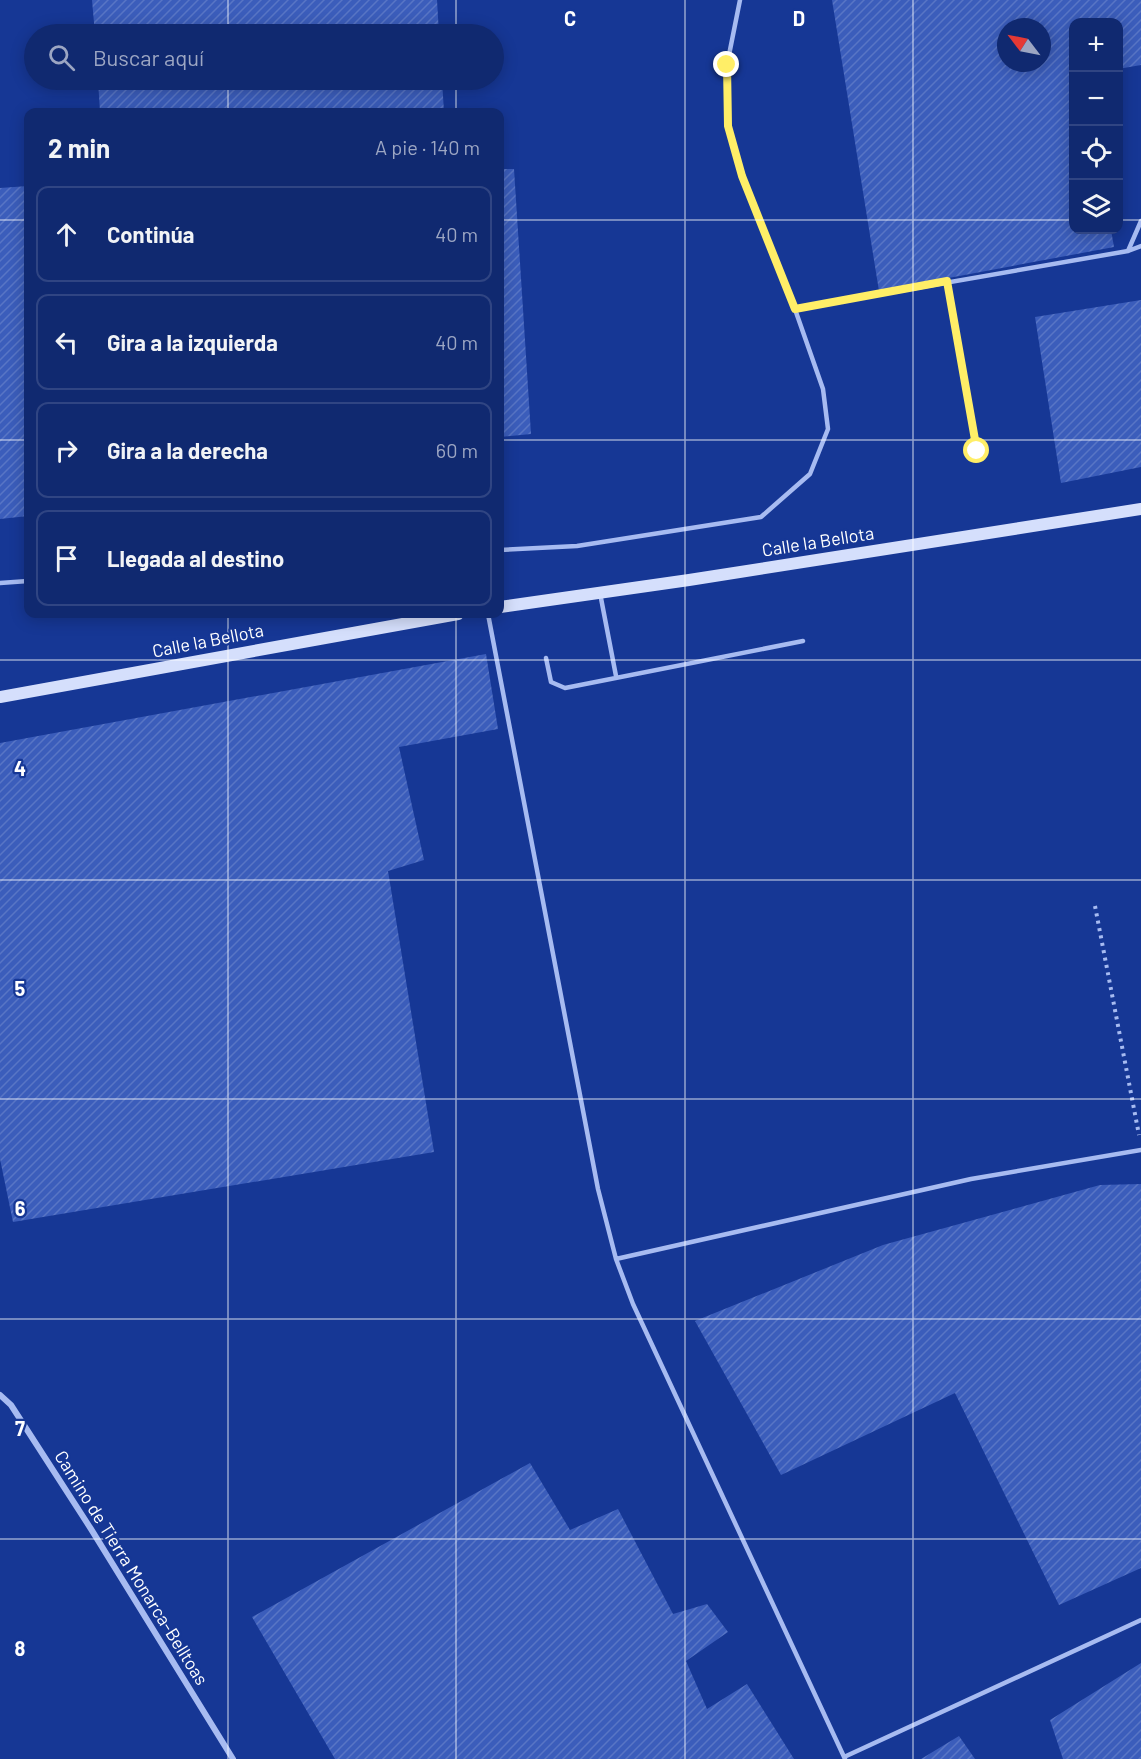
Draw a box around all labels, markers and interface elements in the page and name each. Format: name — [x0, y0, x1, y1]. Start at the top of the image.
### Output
text: C — [564, 6, 576, 30]
text: D — [793, 6, 805, 30]
north arrow — [997, 18, 1051, 72]
map controls — [1069, 18, 1123, 234]
button: + — [1069, 18, 1123, 72]
search box — [24, 24, 504, 90]
icon: search — [45, 41, 78, 74]
text: Buscar aquí — [93, 44, 204, 70]
route end — [713, 51, 739, 77]
button: − — [1069, 72, 1123, 126]
button: locate — [1069, 126, 1123, 180]
text: 2 min — [48, 132, 110, 163]
text: A pie · 140 m — [375, 135, 480, 159]
button: layers — [1069, 180, 1123, 234]
icon: ahead — [50, 218, 83, 251]
text: Continúa — [107, 221, 194, 247]
text: 40 m — [435, 222, 478, 246]
icon: left — [50, 326, 83, 359]
text: Gira a la izquierda — [107, 329, 278, 355]
text: 40 m — [435, 330, 478, 354]
icon: right — [50, 434, 83, 467]
text: Gira a la derecha — [107, 437, 268, 463]
route start — [963, 437, 989, 463]
text: 60 m — [436, 438, 478, 462]
street label: Calle la Bellota — [760, 521, 875, 561]
icon: arrive — [50, 542, 83, 575]
text: Llegada al destino — [107, 545, 284, 571]
street label: Calle la Bellota — [150, 618, 265, 662]
text: 4 — [14, 756, 26, 780]
text: 5 — [15, 976, 26, 1000]
text: 6 — [15, 1196, 26, 1220]
text: 7 — [15, 1416, 25, 1440]
street label: Camino de Tierra Monarca-Belltoas — [50, 1446, 213, 1689]
text: 8 — [15, 1636, 26, 1660]

